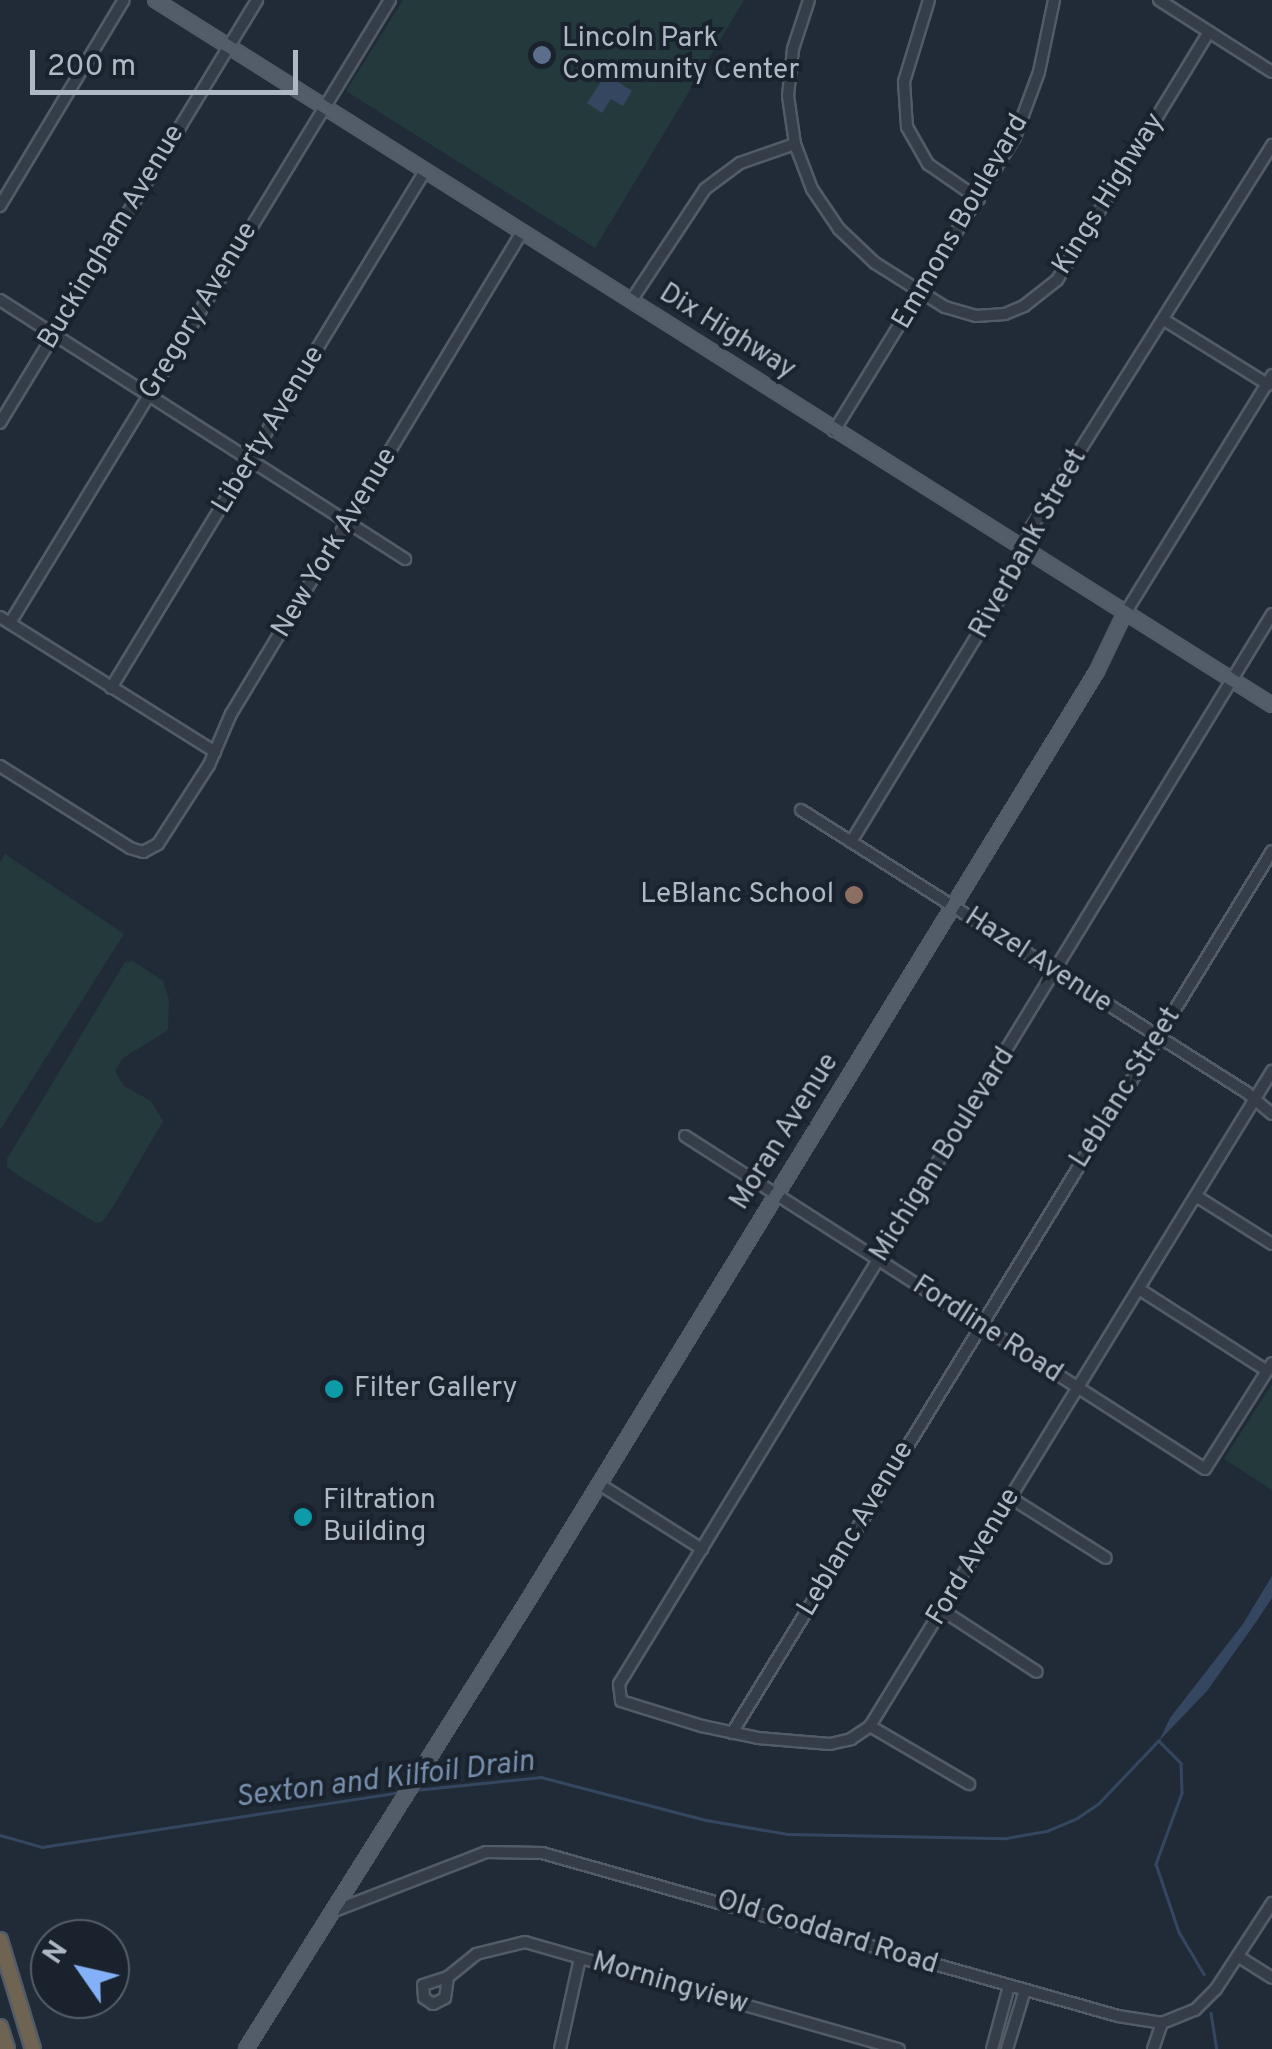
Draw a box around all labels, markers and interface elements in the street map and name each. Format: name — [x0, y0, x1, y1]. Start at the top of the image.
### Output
place label: Lincoln Park Community Center — [562, 22, 799, 88]
scale bar — [35, 30, 302, 92]
marker: Lincoln Park Community Center — [531, 44, 553, 66]
text: 200 m — [47, 49, 136, 86]
street label: Kings Highway — [1046, 107, 1172, 281]
street label: Emmons Boulevard — [886, 109, 1036, 335]
street label: Buckingham Avenue — [31, 118, 193, 356]
street label: Gregory Avenue — [133, 216, 265, 406]
street label: Dix Highway — [653, 277, 801, 387]
street label: Liberty Avenue — [205, 340, 333, 520]
street label: New York Avenue — [265, 441, 405, 645]
street label: Riverbank Street — [963, 443, 1095, 645]
place label: LeBlanc School — [640, 878, 834, 912]
marker: LeBlanc School — [843, 884, 865, 906]
street label: Hazel Avenue — [958, 901, 1118, 1021]
street label: Leblanc Street — [1063, 1002, 1189, 1174]
street label: Michigan Boulevard — [863, 1042, 1023, 1268]
street label: Moran Avenue — [723, 1047, 847, 1217]
street label: Fordline Road — [906, 1269, 1068, 1391]
place label: Filter Gallery — [354, 1372, 517, 1406]
marker: Filter Gallery — [323, 1378, 345, 1400]
street label: Leblanc Avenue — [790, 1435, 922, 1623]
street label: Ford Avenue — [920, 1482, 1028, 1632]
place label: Filtration Building — [323, 1484, 436, 1550]
marker: Filtration Building — [292, 1506, 314, 1528]
water label: Sexton and Kilfoil Drain — [234, 1745, 536, 1817]
street label: Old Goddard Road — [712, 1883, 942, 1983]
north arrow — [30, 1919, 130, 2019]
text: N — [36, 1935, 77, 1972]
street label: Morningview — [588, 1946, 752, 2022]

